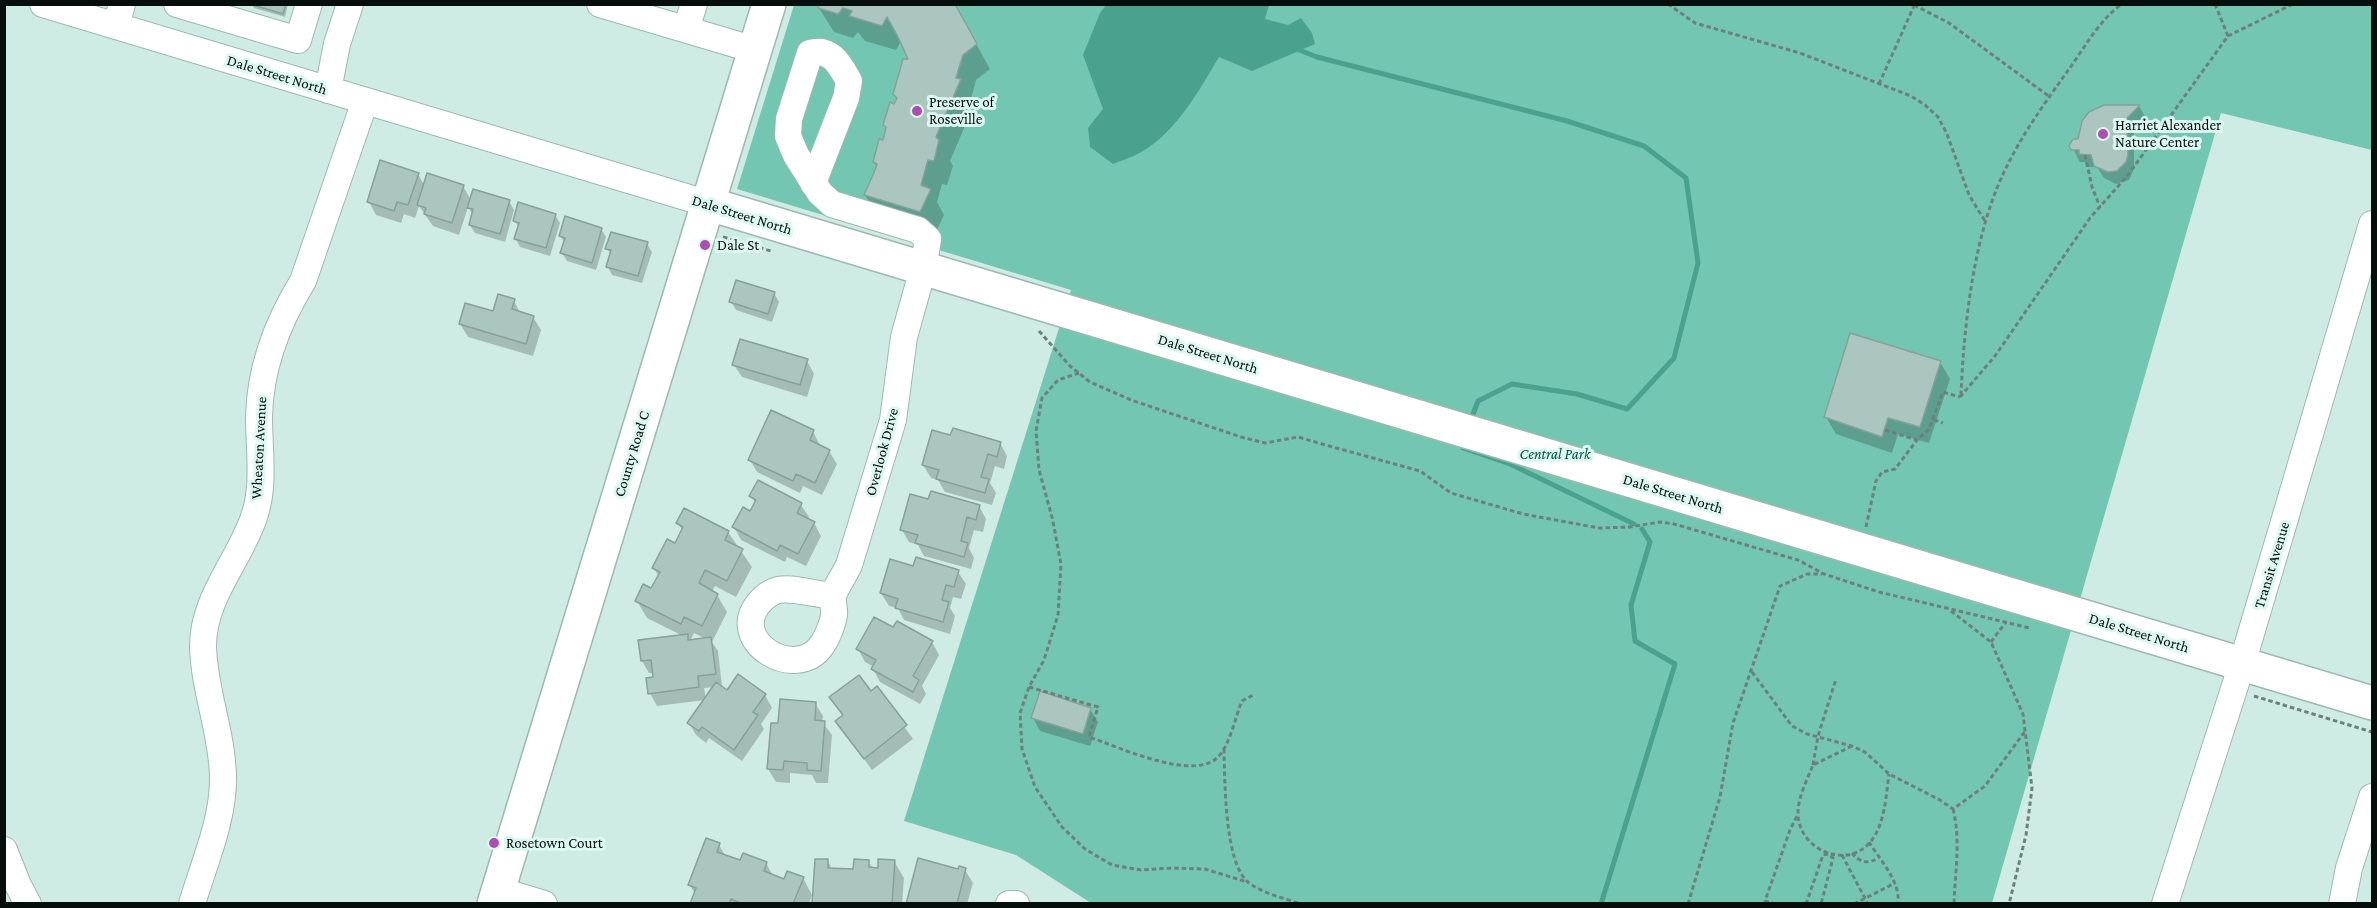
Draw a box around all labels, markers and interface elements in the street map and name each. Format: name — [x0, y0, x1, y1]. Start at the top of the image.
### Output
street label: Dale Street North — [225, 51, 329, 99]
place label: Preserve of Roseville — [929, 93, 994, 128]
marker: Preserve of Roseville — [910, 104, 924, 118]
place label: Harriet Alexander Nature Center — [2115, 116, 2221, 151]
marker: Harriet Alexander Nature Center — [2096, 127, 2110, 141]
street label: Dale Street North — [690, 191, 794, 239]
place label: Dale St — [717, 236, 759, 254]
marker: Dale St — [698, 238, 712, 252]
street label: Dale Street North — [1156, 330, 1260, 378]
street label: Wheaton Avenue — [247, 396, 271, 500]
street label: Overlook Drive — [862, 406, 902, 498]
street label: County Road C — [610, 409, 654, 499]
park label: Central Park — [1520, 445, 1590, 463]
street label: Dale Street North — [1621, 470, 1725, 518]
street label: Transit Avenue — [2250, 519, 2294, 611]
street label: Dale Street North — [2087, 609, 2191, 657]
place label: Rosetown Court — [506, 834, 603, 852]
marker: Rosetown Court — [487, 836, 501, 850]

